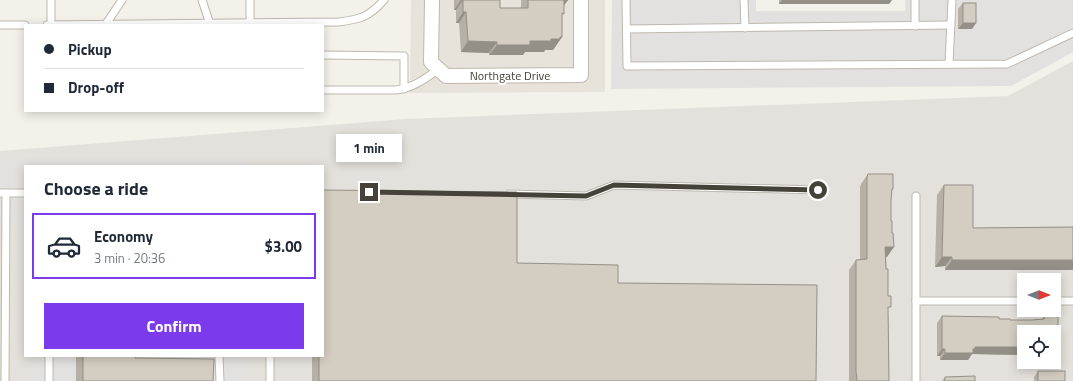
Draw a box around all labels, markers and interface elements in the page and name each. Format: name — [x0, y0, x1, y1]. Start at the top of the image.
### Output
text: Pickup — [68, 38, 112, 61]
street label: Northgate Drive — [470, 66, 550, 85]
text: Drop-off — [68, 76, 124, 99]
callout: 1 min — [336, 134, 402, 162]
text: 1 min — [353, 138, 385, 158]
text: Choose a ride — [44, 175, 148, 202]
route start — [809, 181, 827, 199]
route end — [360, 183, 378, 201]
text: Economy — [94, 225, 153, 248]
icon: car — [46, 228, 82, 264]
text: $3.00 — [265, 235, 302, 258]
text: 3 min · 20:36 — [94, 248, 165, 268]
north arrow — [1017, 273, 1061, 317]
map controls — [1017, 273, 1061, 369]
button: Confirm — [44, 303, 304, 349]
button: locate — [1017, 325, 1061, 369]

